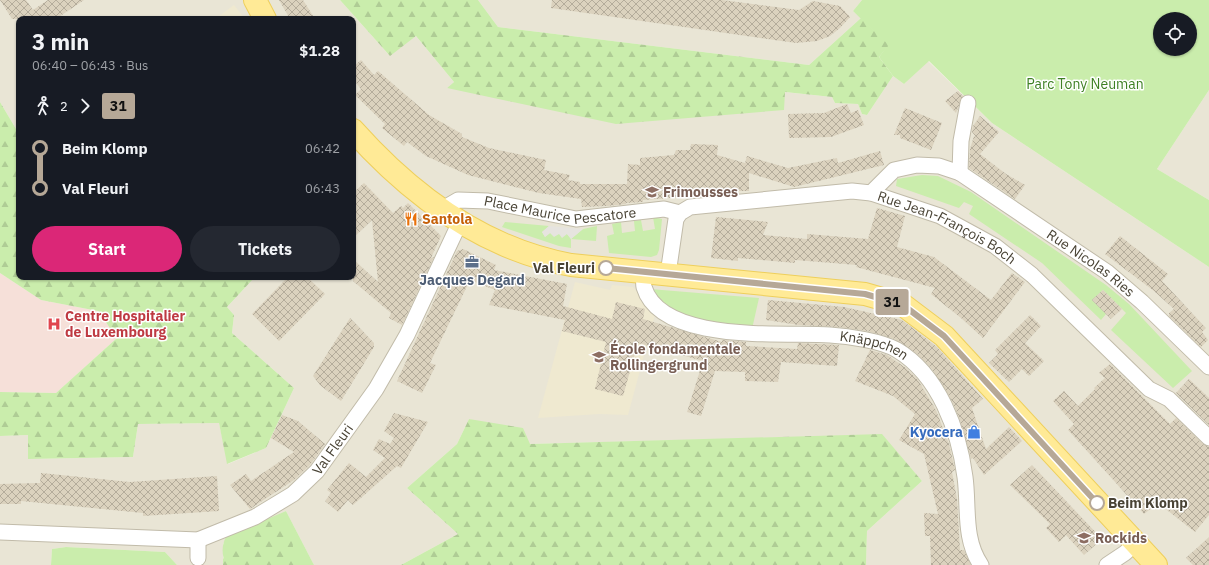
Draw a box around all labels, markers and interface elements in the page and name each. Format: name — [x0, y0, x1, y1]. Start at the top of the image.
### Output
map controls — [1153, 12, 1197, 56]
button: locate — [1153, 12, 1197, 56]
text: 3 min — [32, 27, 89, 56]
text: $1.28 — [299, 41, 340, 60]
text: 06:40 – 06:43 · Bus — [32, 57, 148, 74]
park label: Parc Tony Neuman — [1026, 75, 1144, 93]
icon: walk — [32, 95, 54, 117]
icon: forward — [74, 95, 96, 117]
text: 31 — [110, 97, 127, 115]
text: 2 — [60, 98, 68, 115]
text: Beim Klomp — [62, 139, 148, 158]
text: 06:42 — [305, 140, 340, 157]
text: Val Fleuri — [62, 179, 129, 198]
text: 06:43 — [305, 180, 340, 197]
place label: Frimousses — [663, 183, 738, 201]
school or university icon: Frimousses — [644, 184, 660, 200]
street label: Rue Jean-François Boch — [875, 187, 1020, 268]
street label: Place Maurice Pescatore — [483, 191, 637, 228]
place label: Santola — [422, 210, 472, 228]
restaurant icon: Santola — [403, 211, 419, 227]
street label: Rue Nicolas Ries — [1043, 225, 1139, 301]
button: Start — [32, 226, 182, 272]
button: Tickets — [190, 226, 340, 272]
office icon: Jacques Degard — [464, 254, 480, 270]
place label: Val Fleuri — [533, 259, 595, 277]
marker: Val Fleuri — [598, 260, 614, 276]
place label: Jacques Degard — [419, 271, 525, 289]
line badge: 31 — [874, 289, 910, 315]
text: 31 — [884, 293, 900, 311]
place label: Centre Hospitalier de Luxembourg — [65, 307, 185, 341]
hospital icon: Centre Hospitalier de Luxembourg — [46, 316, 62, 332]
street label: Knäppchen — [839, 327, 912, 364]
place label: École fondamentale Rollingergrund — [610, 339, 741, 374]
school or university icon: École fondamentale Rollingergrund — [591, 349, 607, 365]
street label: Val Fleuri — [308, 420, 357, 478]
place label: Kyocera — [910, 423, 963, 441]
shop icon: Kyocera — [966, 424, 982, 440]
place label: Beim Klomp — [1108, 494, 1188, 512]
marker: Beim Klomp — [1089, 495, 1105, 511]
place label: Rockids — [1095, 529, 1147, 547]
school or university icon: Rockids — [1076, 530, 1092, 546]

